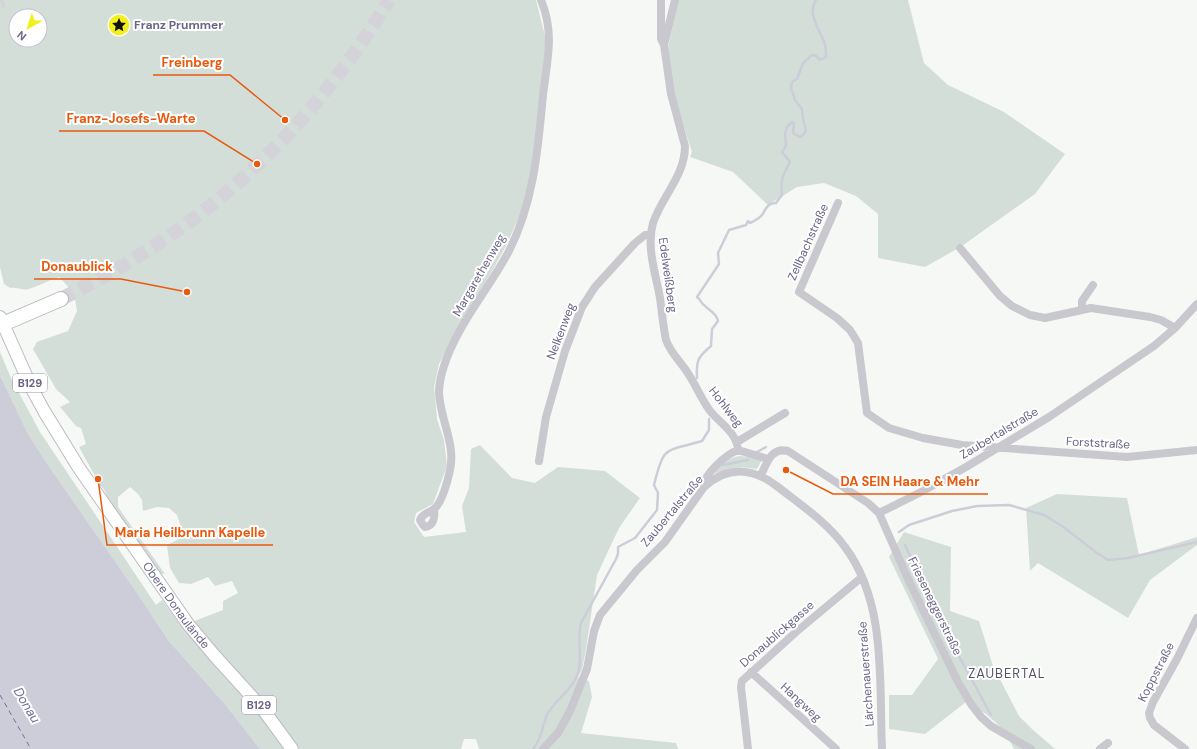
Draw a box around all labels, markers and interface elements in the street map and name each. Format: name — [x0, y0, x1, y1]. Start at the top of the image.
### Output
north arrow — [8, 8, 48, 48]
place icon: Franz Prummer — [106, 12, 132, 38]
place label: Franz Prummer — [134, 17, 223, 33]
text: N — [14, 28, 29, 44]
callout: Freinberg — [153, 50, 230, 75]
text: Freinberg — [161, 54, 223, 71]
callout: Franz-Josefs-Warte — [59, 106, 204, 131]
text: Franz-Josefs-Warte — [66, 110, 196, 127]
street label: Zellbachstraße — [784, 201, 832, 283]
street label: Margarethenweg — [449, 231, 509, 319]
street label: Edelweißberg — [655, 236, 681, 314]
callout: Donaublick — [34, 254, 121, 279]
text: Donaublick — [41, 258, 113, 275]
street label: Nelkenweg — [543, 300, 579, 362]
road number: B129 — [13, 374, 47, 392]
street label: Hohlweg — [705, 383, 747, 431]
street label: Zaubertalstraße — [957, 403, 1041, 463]
street label: Forststraße — [1066, 433, 1131, 453]
callout: DA SEIN Haare & Mehr — [833, 469, 988, 494]
street label: Zaubertalstraße — [637, 472, 707, 550]
text: DA SEIN Haare & Mehr — [841, 473, 980, 490]
callout: Maria Heilbrunn Kapelle — [107, 520, 273, 545]
text: Maria Heilbrunn Kapelle — [115, 524, 265, 541]
street label: Frieseneggerstraße — [904, 554, 966, 658]
street label: Obere Donaulände — [139, 559, 214, 652]
street label: Donaublickgasse — [736, 597, 818, 671]
street label: Lärchenauerstraße — [854, 621, 878, 727]
street label: Koppstraße — [1134, 639, 1178, 704]
district label: ZAUBERTAL — [968, 665, 1046, 682]
street label: Hangweg — [777, 679, 825, 725]
water label: Donau — [10, 684, 45, 726]
road number: B129 — [242, 696, 276, 714]

